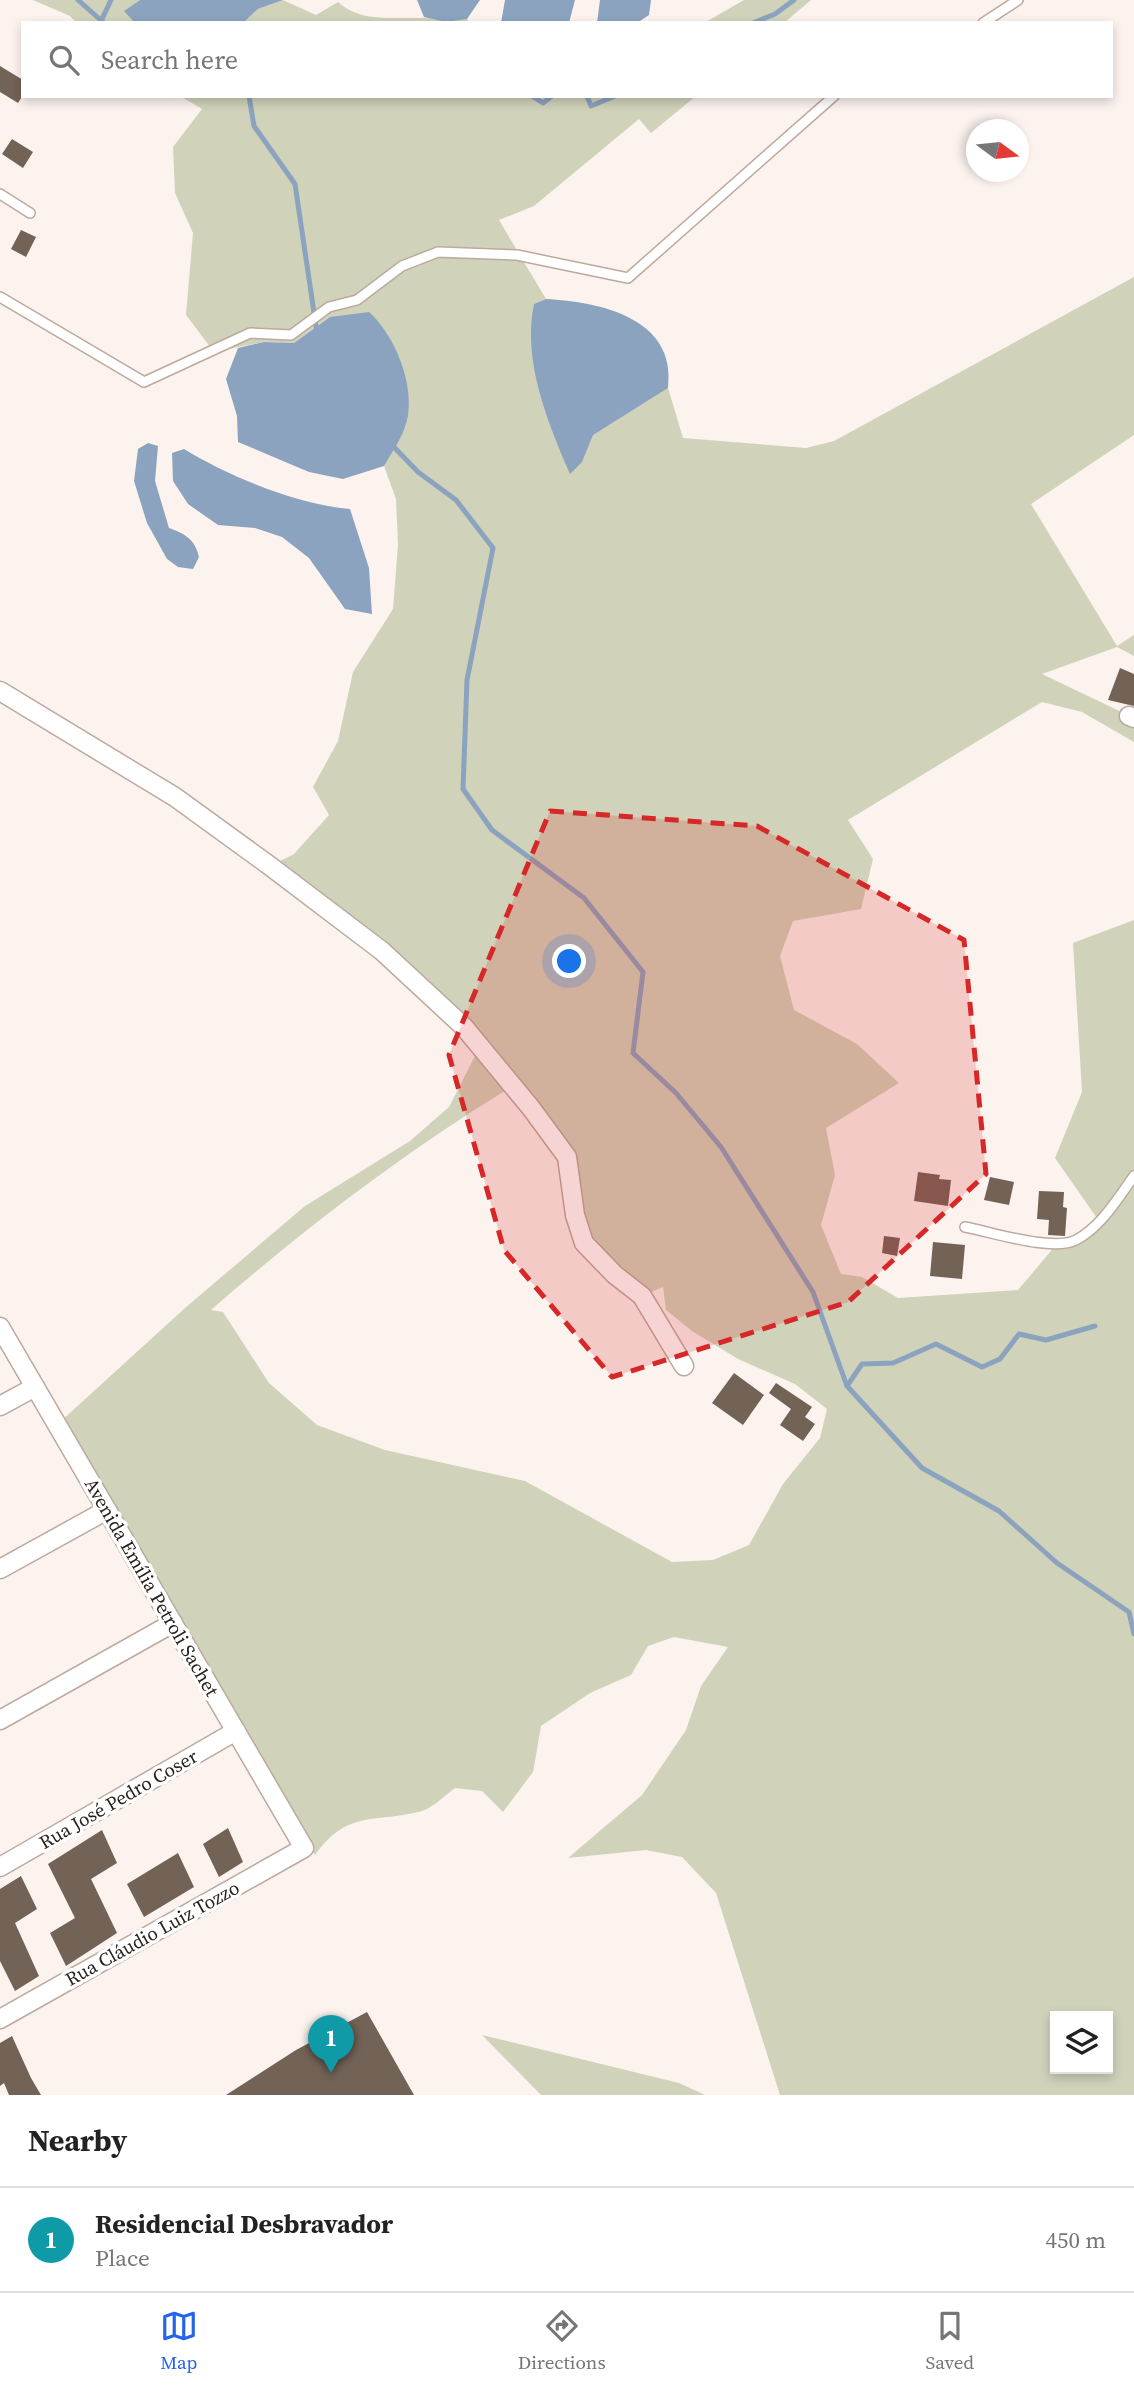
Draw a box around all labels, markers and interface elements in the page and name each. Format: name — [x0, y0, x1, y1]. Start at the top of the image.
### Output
search box — [21, 21, 1113, 98]
icon: search — [45, 41, 83, 79]
text: Search here — [101, 42, 238, 78]
north arrow — [966, 119, 1029, 182]
your location — [552, 944, 586, 978]
street label: Avenida Emília Petroli Sachet — [79, 1473, 226, 1702]
street label: Rua José Pedro Coser — [34, 1743, 202, 1855]
street label: Rua Cláudio Luiz Tozzo — [60, 1874, 244, 1992]
map controls — [1050, 2011, 1113, 2074]
button: layers — [1050, 2011, 1113, 2074]
pin: 1 — [308, 2015, 354, 2073]
text: Nearby — [28, 2120, 127, 2161]
text: Residencial Desbravador — [95, 2206, 393, 2242]
text: 1 — [45, 2224, 57, 2256]
text: 450 m — [1045, 2224, 1106, 2256]
text: Place — [95, 2242, 150, 2274]
tab: Map — [160, 2307, 198, 2375]
tab: Directions — [518, 2307, 606, 2375]
tab: Saved — [925, 2307, 974, 2375]

